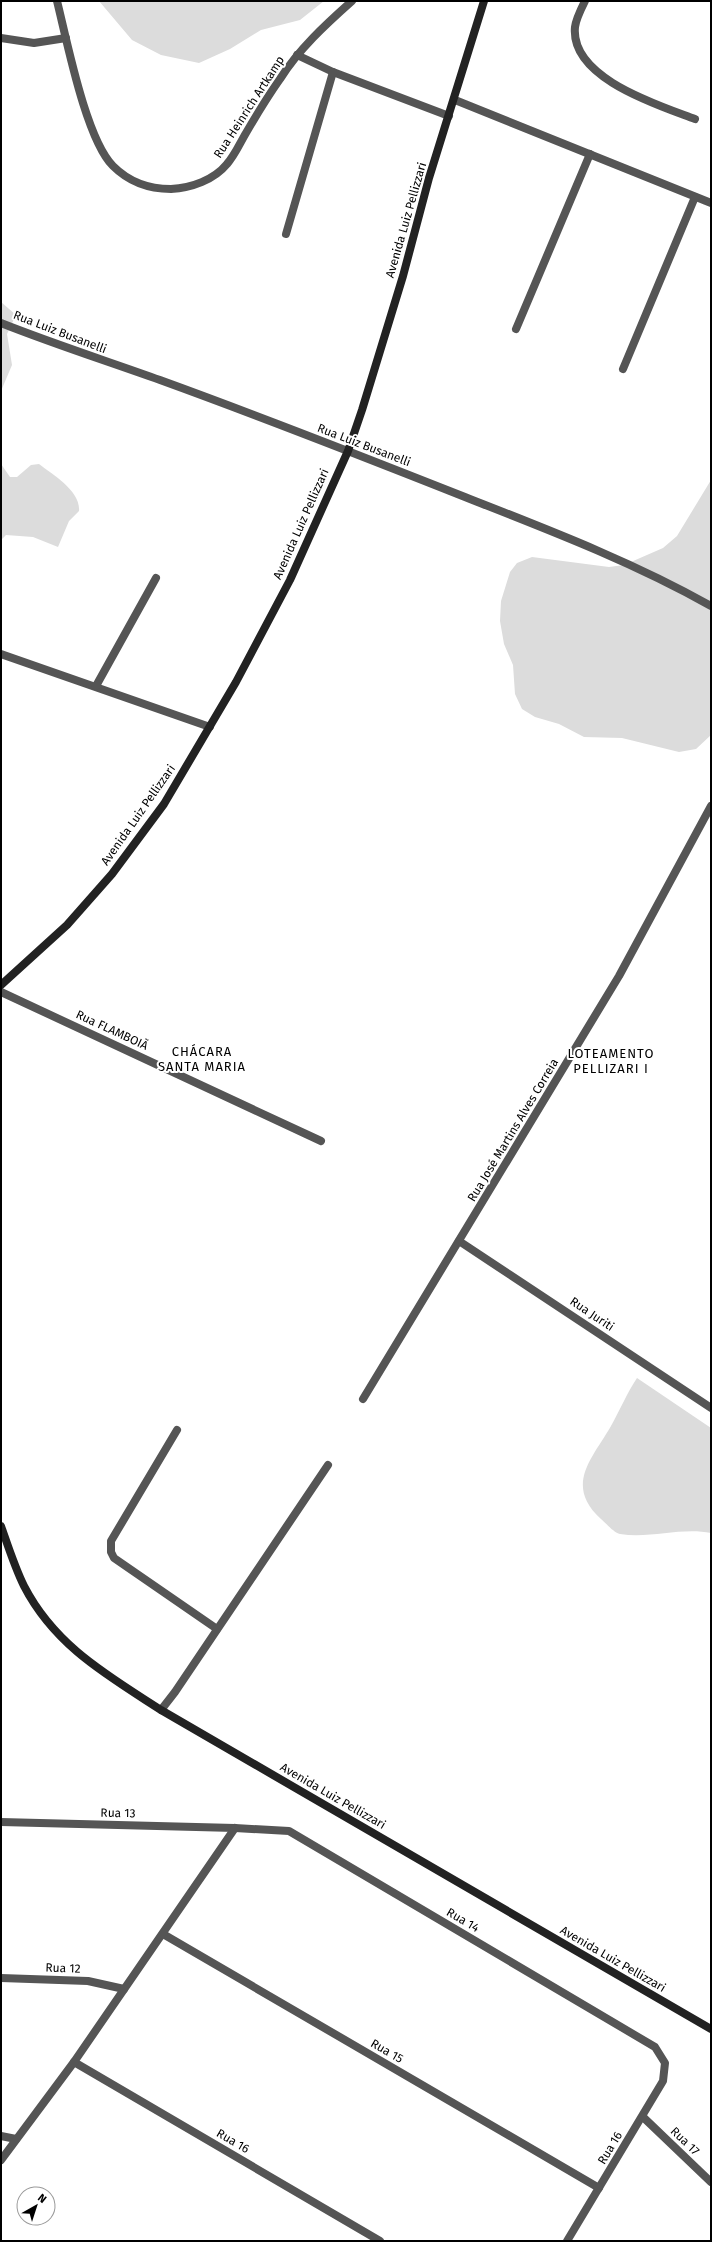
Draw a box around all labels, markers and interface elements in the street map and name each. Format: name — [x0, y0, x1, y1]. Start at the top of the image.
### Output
street label: Rua Heinrich Artkamp — [211, 53, 287, 161]
street label: Avenida Luiz Pellizzari — [383, 161, 429, 279]
street label: Rua Luiz Busanelli — [11, 308, 109, 356]
street label: Rua Luiz Busanelli — [315, 421, 413, 469]
street label: Avenida Luiz Pellizzari — [270, 467, 332, 581]
street label: Avenida Luiz Pellizzari — [98, 762, 178, 868]
street label: Rua FLAMBOIÃ — [74, 1006, 151, 1053]
district label: CHÁCARA SANTA MARIA — [158, 1044, 246, 1074]
district label: LOTEAMENTO PELLIZARI I — [568, 1046, 654, 1076]
street label: Rua José Martins Alves Correia — [465, 1056, 561, 1204]
street label: Rua Juriti — [567, 1294, 617, 1334]
street label: Avenida Luiz Pellizzari — [278, 1760, 388, 1832]
street label: Rua 13 — [100, 1806, 136, 1820]
street label: Rua 14 — [444, 1905, 482, 1935]
street label: Avenida Luiz Pellizzari — [558, 1923, 668, 1995]
street label: Rua 12 — [45, 1960, 81, 1976]
street label: Rua 15 — [368, 2036, 406, 2066]
street label: Rua 17 — [668, 2124, 702, 2158]
street label: Rua 16 — [214, 2126, 252, 2156]
street label: Rua 16 — [595, 2129, 625, 2167]
north arrow — [16, 2186, 56, 2226]
text: N — [35, 2191, 49, 2206]

